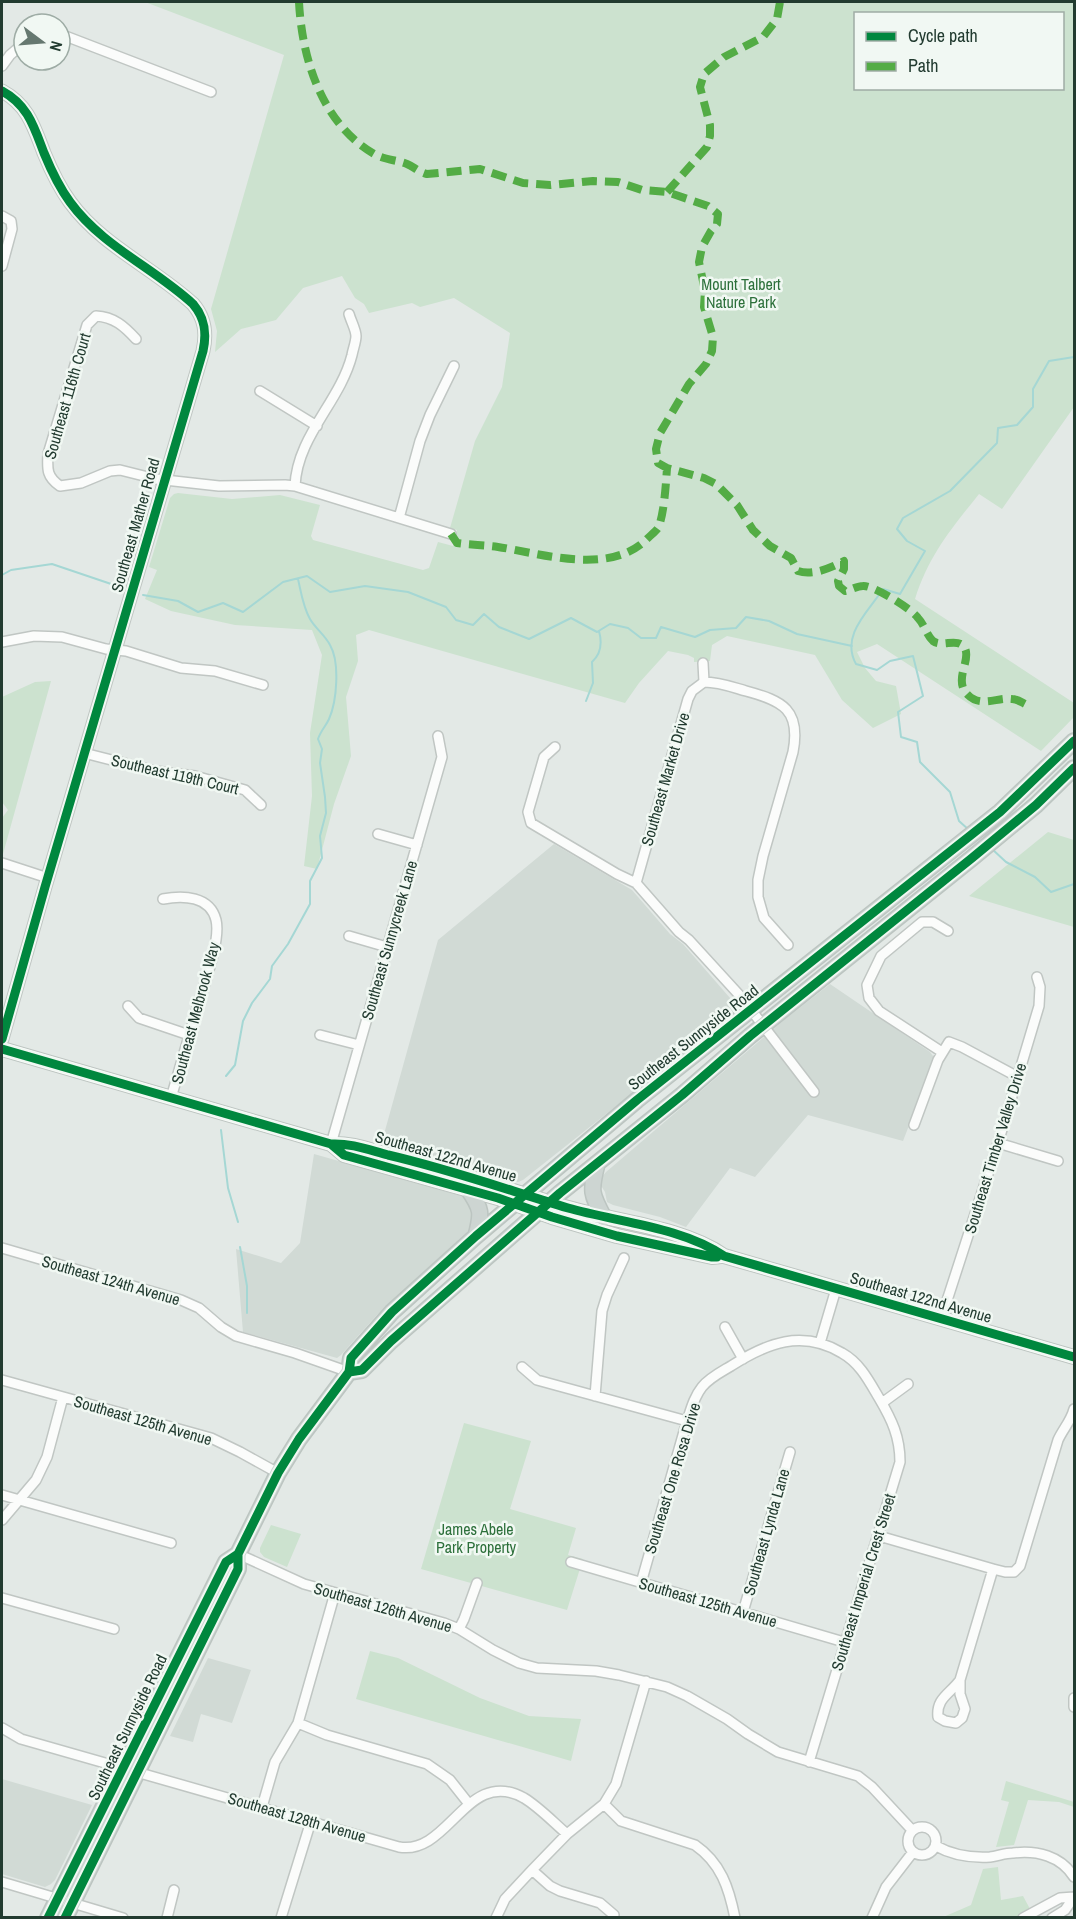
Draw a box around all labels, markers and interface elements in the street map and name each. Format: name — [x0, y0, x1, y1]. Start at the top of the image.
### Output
north arrow — [12, 12, 72, 72]
legend — [854, 12, 1064, 90]
text: Cycle path — [908, 23, 978, 48]
text: N — [45, 39, 68, 54]
text: Path — [908, 53, 938, 78]
park label: Mount Talbert Nature Park — [701, 273, 781, 313]
street label: Southeast 116th Court — [38, 330, 96, 462]
street label: Southeast Mather Road — [105, 455, 165, 595]
street label: Southeast Market Drive — [635, 710, 695, 848]
street label: Southeast 119th Court — [109, 749, 241, 799]
street label: Southeast Sunnycreek Lane — [356, 858, 422, 1022]
street label: Southeast Melbrook Way — [165, 939, 225, 1086]
street label: Southeast Sunnyside Road — [623, 979, 763, 1095]
street label: Southeast Timber Valley Drive — [959, 1060, 1031, 1236]
street label: Southeast 122nd Avenue — [373, 1125, 519, 1187]
street label: Southeast 124th Avenue — [39, 1250, 183, 1310]
street label: Southeast 122nd Avenue — [848, 1266, 994, 1328]
street label: Southeast 125th Avenue — [71, 1390, 215, 1450]
street label: Southeast One Rosa Drive — [639, 1400, 705, 1556]
street label: Southeast Lynda Lane — [737, 1466, 795, 1598]
street label: Southeast Imperial Crest Street — [826, 1491, 900, 1673]
park label: James Abele Park Property — [436, 1518, 517, 1558]
street label: Southeast 125th Avenue — [636, 1572, 780, 1632]
street label: Southeast 126th Avenue — [311, 1577, 455, 1637]
street label: Southeast Sunnyside Road — [82, 1650, 172, 1804]
street label: Southeast 128th Avenue — [225, 1787, 369, 1847]

